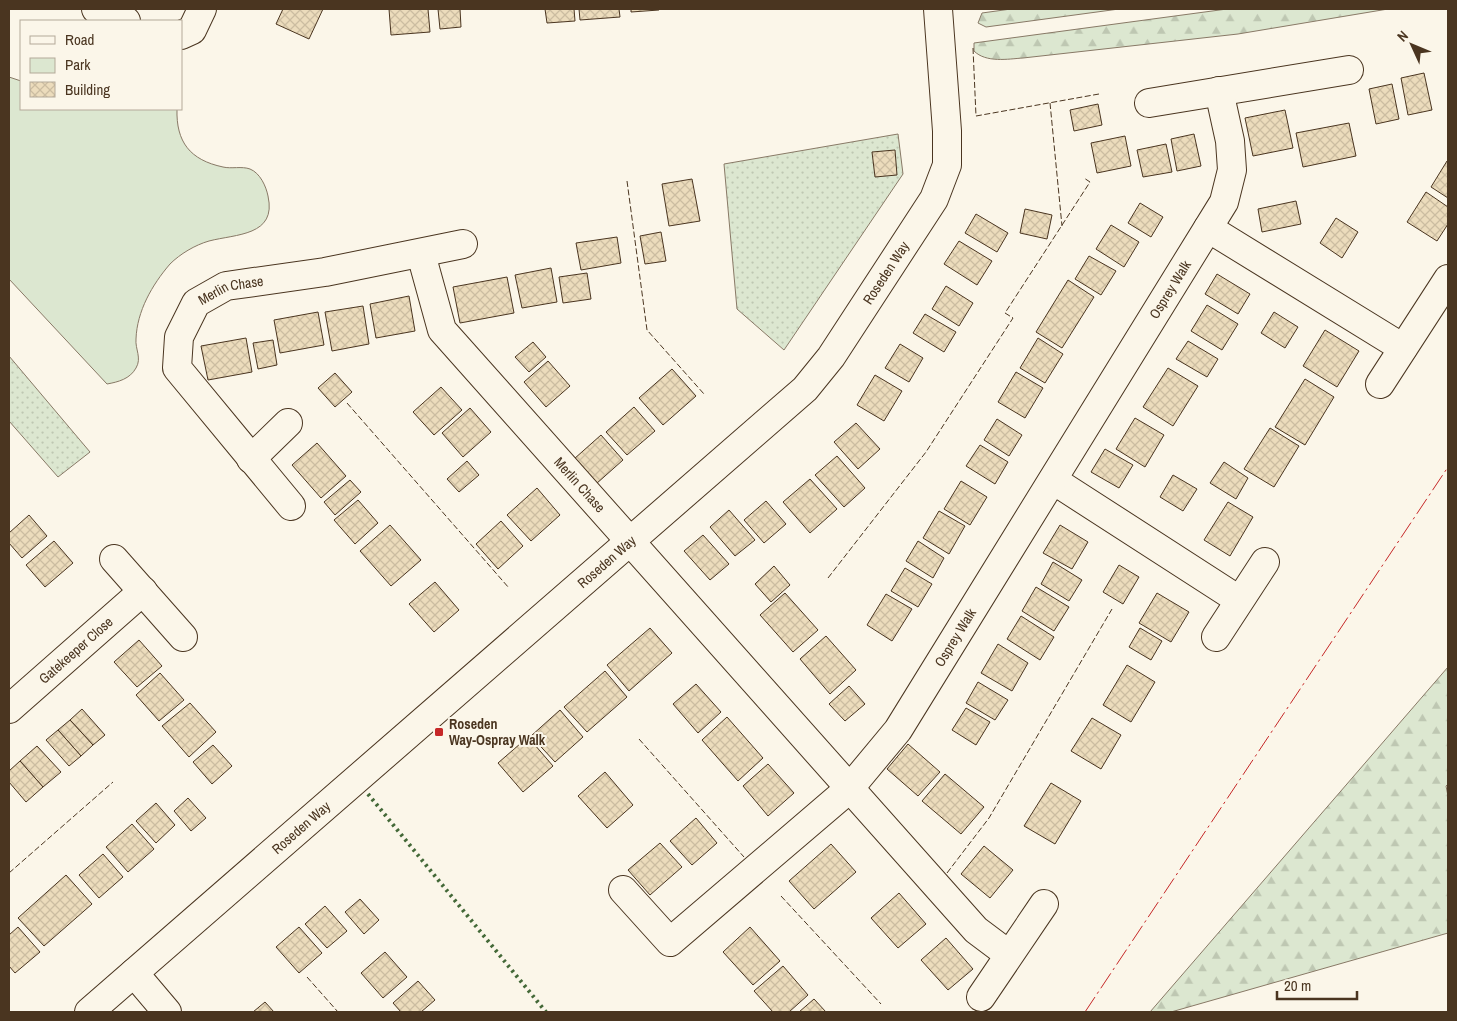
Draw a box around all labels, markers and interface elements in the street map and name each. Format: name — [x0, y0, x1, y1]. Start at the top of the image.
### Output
legend — [20, 20, 182, 110]
north arrow — [1387, 20, 1437, 70]
text: N — [1393, 27, 1412, 45]
text: Road — [65, 29, 94, 50]
text: Park — [65, 54, 91, 75]
text: Building — [65, 79, 110, 100]
street label: Roseden Way — [859, 237, 913, 308]
street label: Osprey Walk — [1145, 257, 1195, 322]
street label: Merlin Chase — [195, 272, 265, 309]
street label: Merlin Chase — [550, 453, 609, 516]
street label: Roseden Way — [574, 531, 640, 592]
street label: Osprey Walk — [930, 605, 980, 670]
street label: Gatekeeper Close — [35, 613, 117, 688]
place label: Roseden Way-Ospray Walk — [449, 715, 546, 749]
marker: Roseden Way-Ospray Walk — [433, 726, 445, 738]
street label: Roseden Way — [268, 797, 334, 858]
scale bar — [1277, 968, 1357, 1000]
text: 20 m — [1284, 975, 1311, 996]

